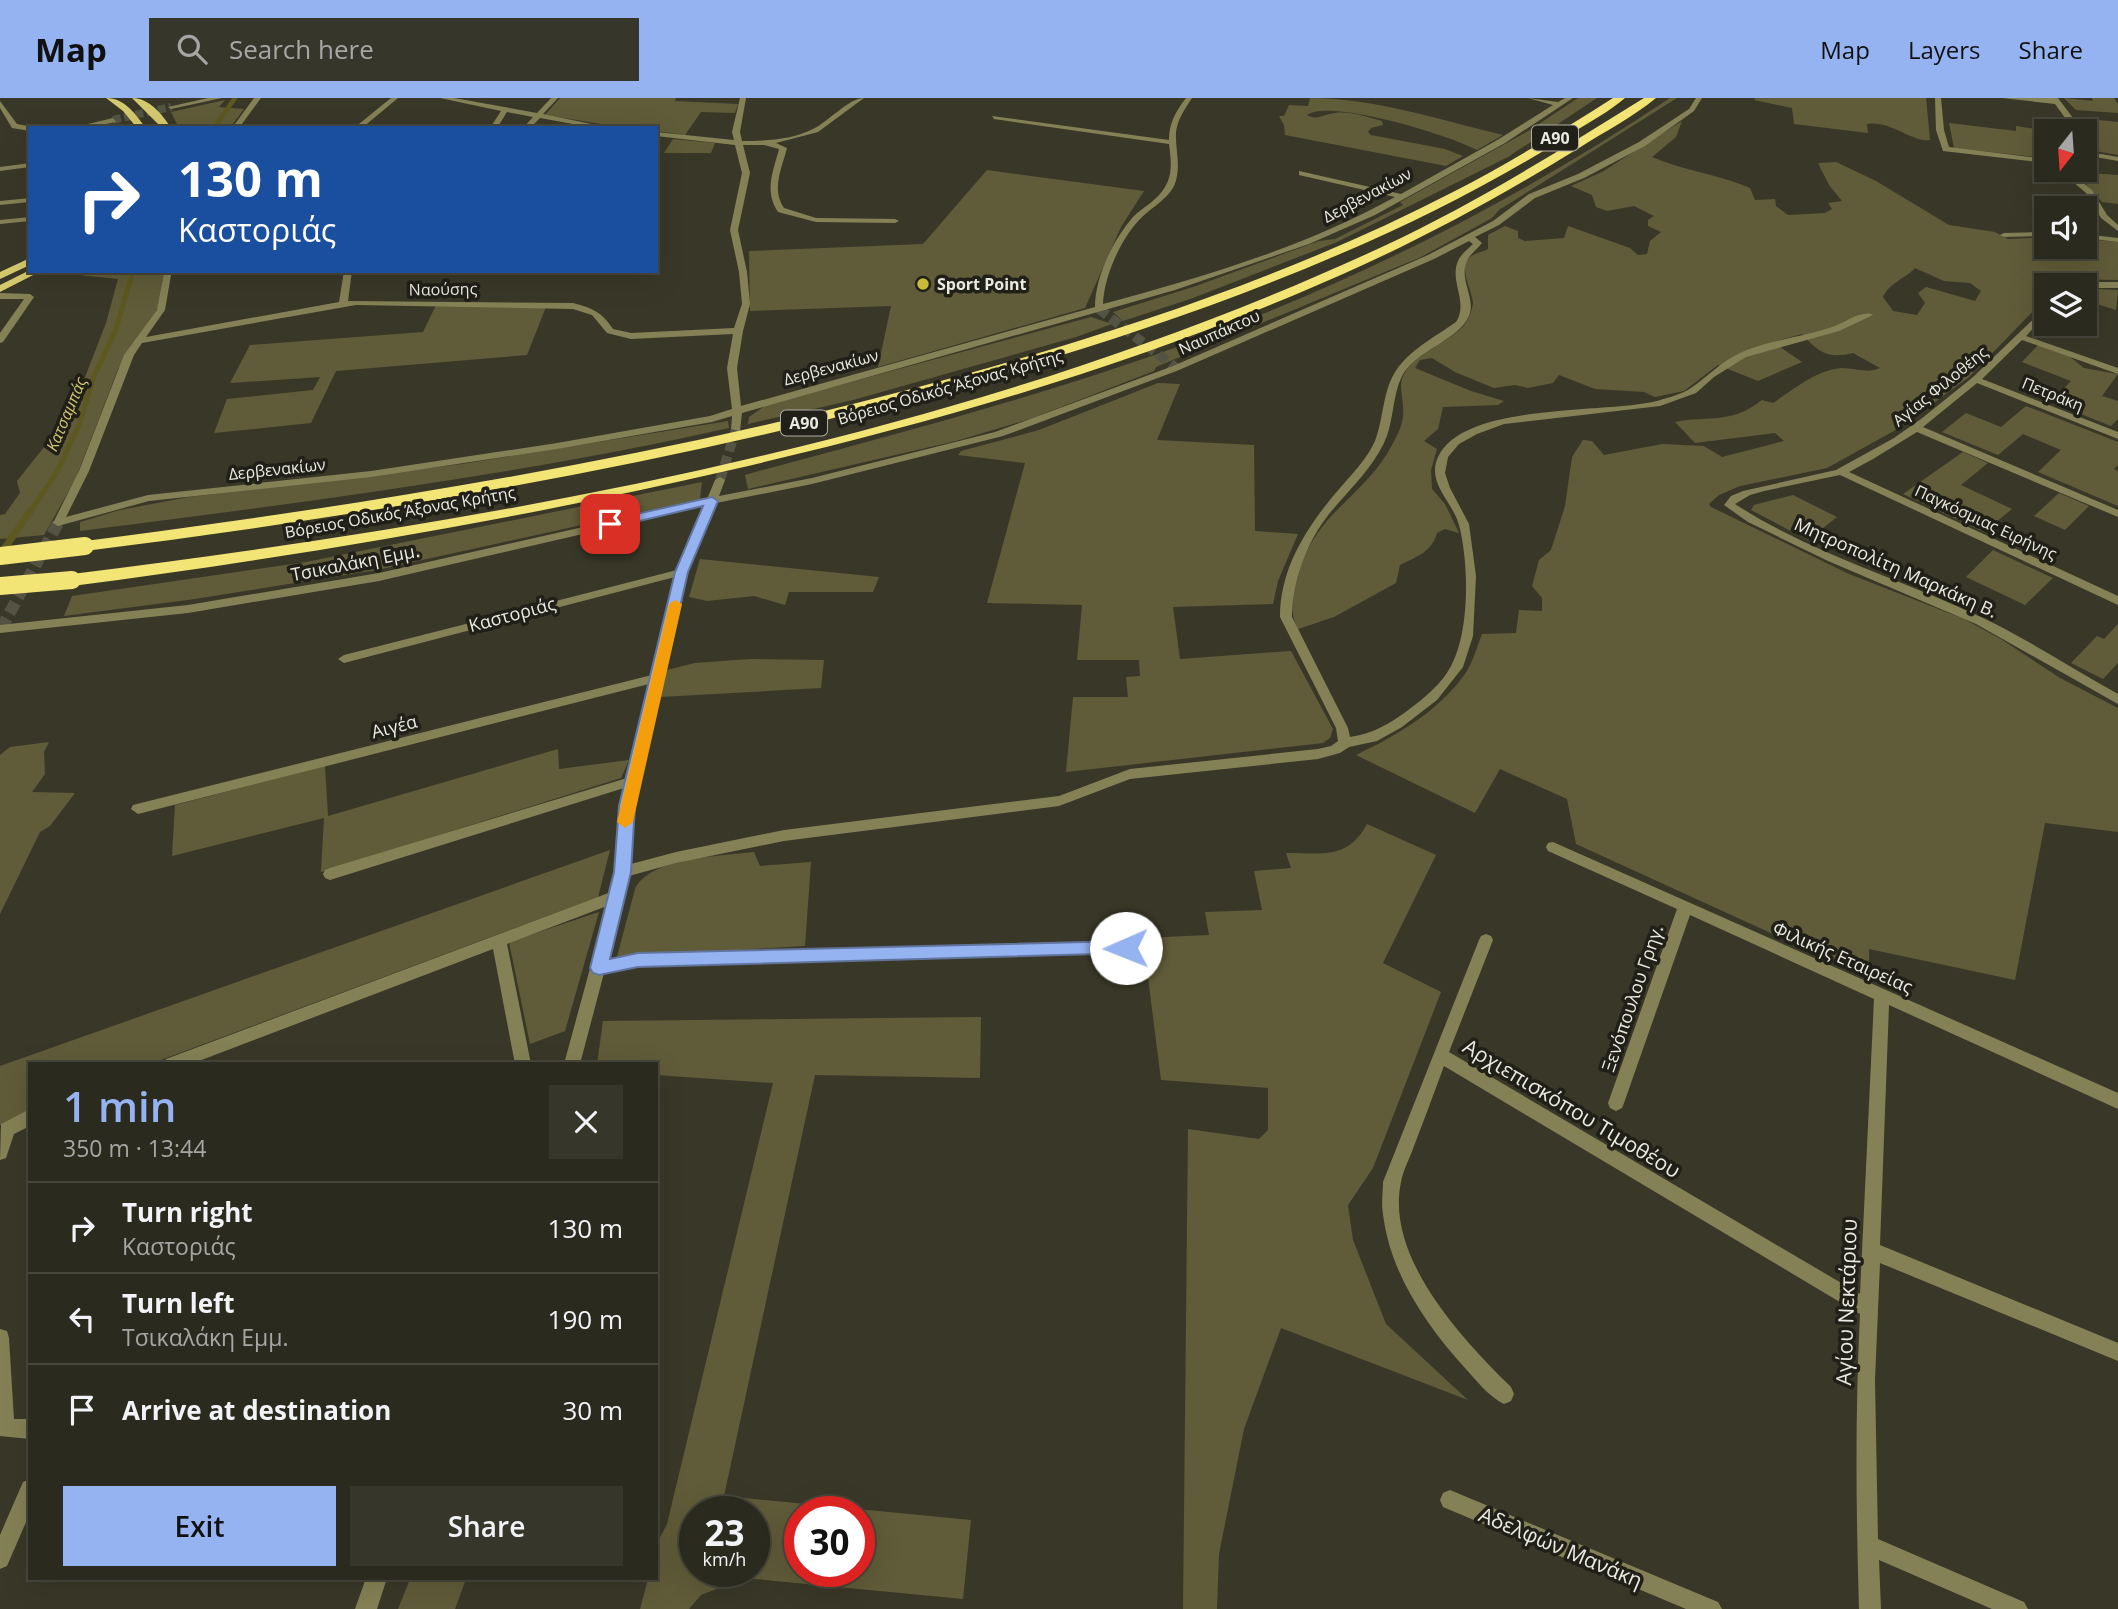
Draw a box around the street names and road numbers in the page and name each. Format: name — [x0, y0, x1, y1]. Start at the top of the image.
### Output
road number: Α90 — [1532, 126, 1578, 150]
street label: Δερβενακίων — [1319, 162, 1416, 228]
street label: Ναούσης — [409, 277, 478, 301]
street label: Ναυπάκτου — [1175, 304, 1263, 360]
street label: Αγίας Φιλοθέης — [1888, 341, 1992, 431]
street label: Δερβενακίων — [781, 344, 881, 390]
street label: Βόρειος Οδικός Άξονας Κρήτης — [835, 344, 1066, 430]
street label: Πετράκη — [2019, 372, 2087, 416]
road number: Α90 — [781, 410, 827, 436]
street label: Δερβενακίων — [227, 453, 327, 485]
street label: Παγκόσμιας Ειρήνης — [1911, 479, 2061, 565]
street label: Βόρειος Οδικός Άξονας Κρήτης — [283, 481, 517, 543]
street label: Μητροπολίτη Μαρκάκη Β. — [1791, 511, 2001, 623]
street label: Τσικαλάκη Εμμ. — [289, 538, 421, 586]
street label: Καστοριάς — [466, 591, 558, 637]
street label: Αιγέα — [369, 709, 419, 743]
street label: Φιλικής Εταιρείας — [1769, 915, 1917, 999]
street label: Ξενόπουλου Γρηγ. — [1596, 921, 1668, 1075]
street label: Αρχιεπισκόπου Τιμοθέου — [1458, 1032, 1686, 1184]
street label: Αγίου Νεκτάριου — [1829, 1218, 1863, 1386]
street label: Αδελφών Μανάκη — [1475, 1500, 1647, 1594]

